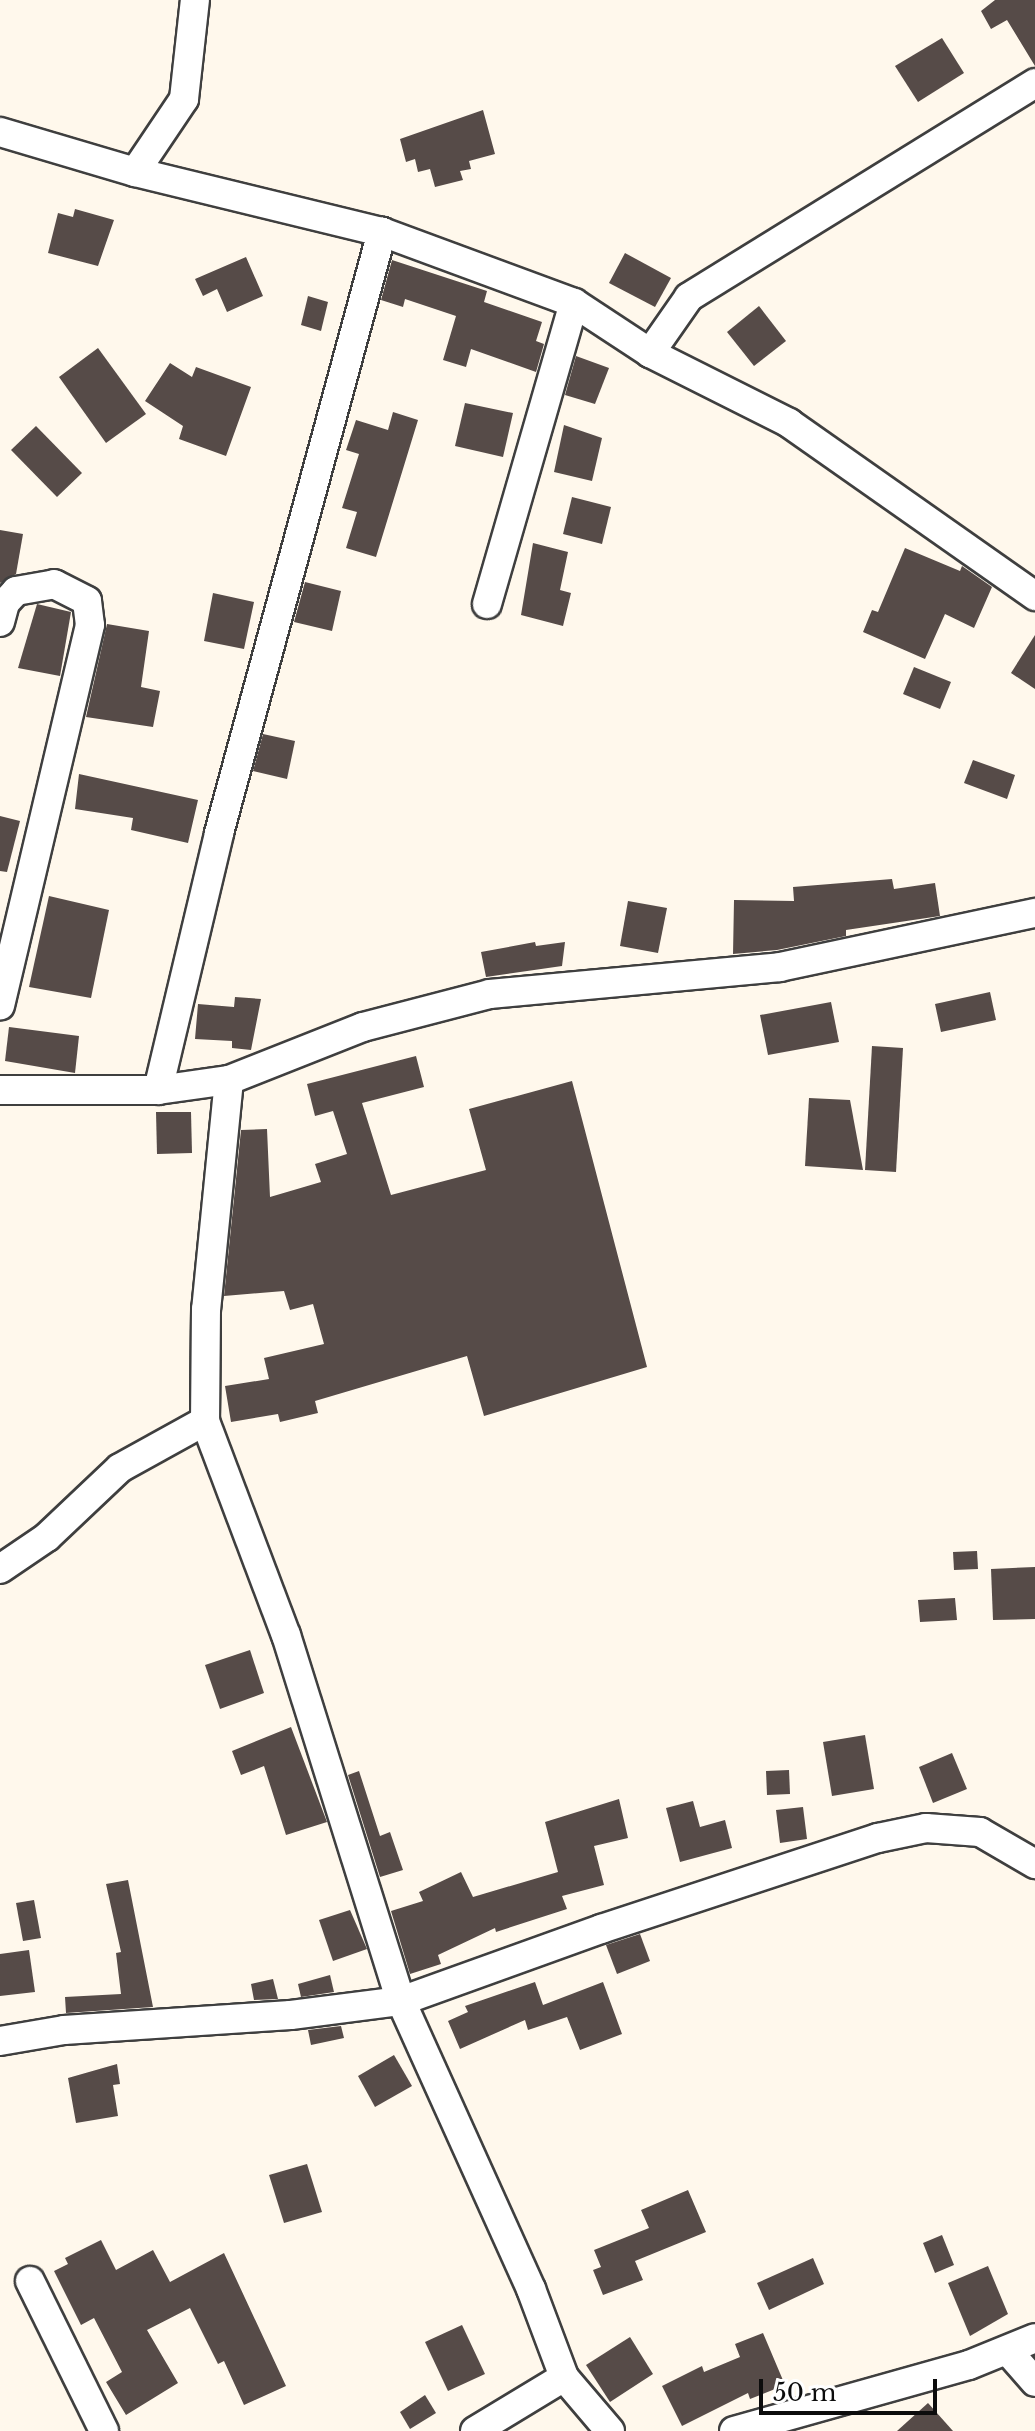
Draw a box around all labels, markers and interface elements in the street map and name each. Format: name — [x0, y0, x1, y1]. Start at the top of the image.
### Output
scale bar — [763, 2363, 941, 2413]
text: 50 m — [773, 2378, 836, 2407]

